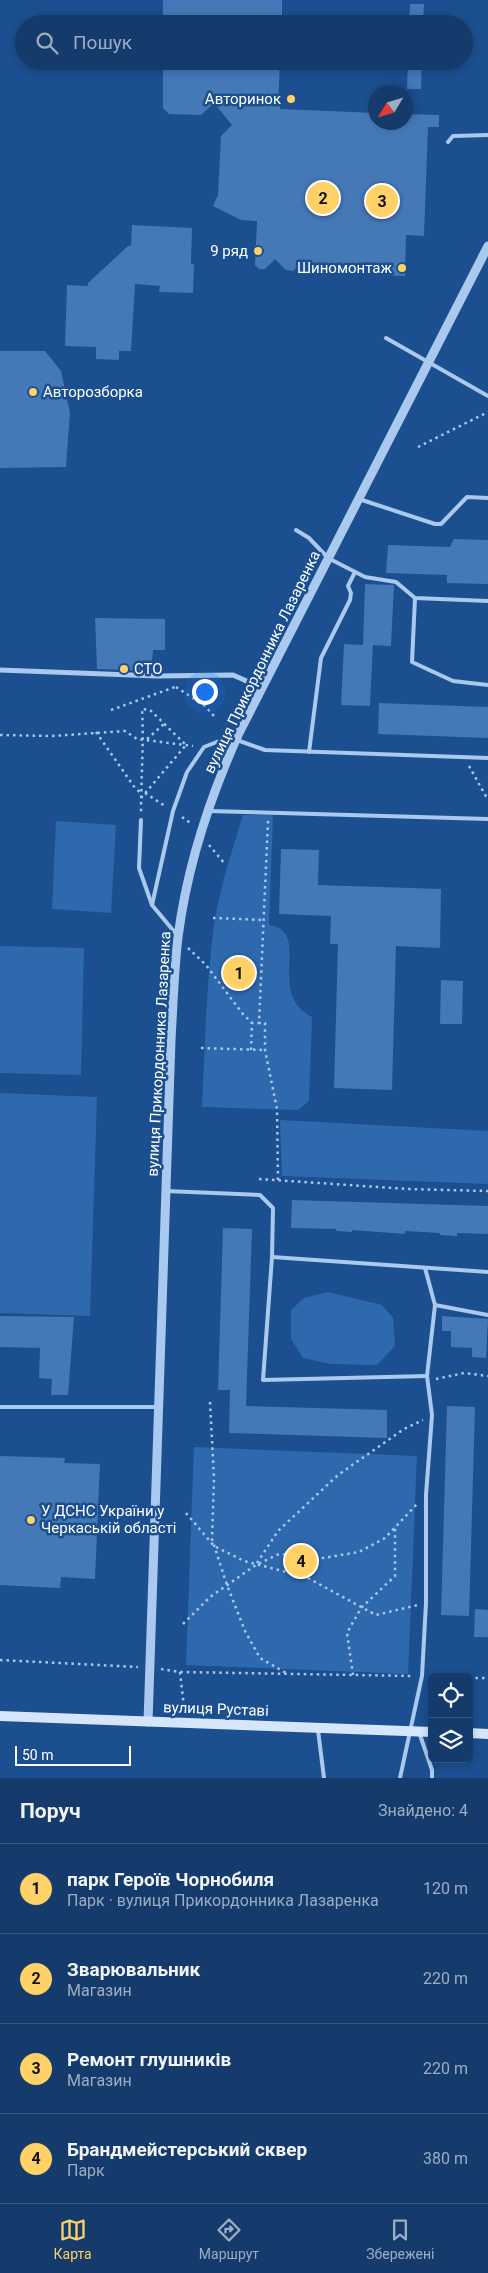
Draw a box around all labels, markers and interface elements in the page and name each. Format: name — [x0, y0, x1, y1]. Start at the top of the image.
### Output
search box — [15, 15, 473, 70]
icon: search — [33, 29, 61, 57]
text: Пошук — [73, 31, 132, 54]
north arrow — [368, 85, 413, 130]
place label: Авторинок — [205, 90, 281, 108]
marker: Авторинок — [285, 93, 297, 105]
pin: 2 — [307, 179, 339, 217]
pin: 3 — [366, 182, 398, 220]
place label: 9 ряд — [210, 242, 248, 260]
marker: 9 ряд — [252, 245, 264, 257]
place label: Шиномонтаж — [297, 259, 392, 277]
marker: Шиномонтаж — [396, 262, 408, 274]
place label: Авторозборка — [43, 383, 143, 401]
marker: Авторозборка — [27, 386, 39, 398]
street label: вулиця Прикордонника Лазаренка — [200, 548, 324, 776]
place label: СТО — [134, 660, 163, 678]
marker: СТО — [118, 663, 130, 675]
your location — [192, 679, 218, 705]
street label: вулиця Прикордонника Лазаренка — [144, 931, 174, 1177]
pin: 1 — [223, 954, 255, 992]
place label: У ДСНС України у Черкаській області — [41, 1502, 176, 1537]
marker: У ДСНС України у Черкаській області — [25, 1514, 37, 1526]
pin: 4 — [285, 1542, 317, 1580]
map controls — [428, 1673, 473, 1763]
button: locate — [428, 1673, 473, 1718]
street label: вулиця Руставі — [163, 1698, 269, 1720]
button: layers — [428, 1718, 473, 1763]
scale bar — [15, 1743, 131, 1766]
text: 50 m — [22, 1747, 54, 1763]
text: Поруч — [20, 1799, 81, 1823]
text: Знайдено: 4 — [378, 1801, 468, 1820]
text: парк Героїв Чорнобиля — [67, 1868, 274, 1891]
text: 1 — [31, 1879, 41, 1898]
text: 120 m — [423, 1879, 468, 1898]
text: Парк · вулиця Прикордонника Лазаренка — [67, 1891, 379, 1910]
text: Зварювальник — [67, 1958, 200, 1981]
text: 2 — [31, 1969, 41, 1988]
text: 220 m — [423, 1969, 468, 1988]
text: Магазин — [67, 1981, 132, 2000]
text: Ремонт глушників — [67, 2048, 231, 2071]
text: 3 — [31, 2059, 41, 2078]
text: 220 m — [423, 2059, 468, 2078]
text: Магазин — [67, 2071, 132, 2090]
text: Брандмейстерський сквер — [67, 2138, 307, 2161]
text: 4 — [31, 2149, 41, 2168]
text: 380 m — [423, 2149, 468, 2168]
text: Парк — [67, 2161, 105, 2180]
tab: Карта — [54, 2216, 92, 2262]
tab: Маршрут — [199, 2216, 259, 2262]
tab: Збережені — [366, 2216, 434, 2262]

